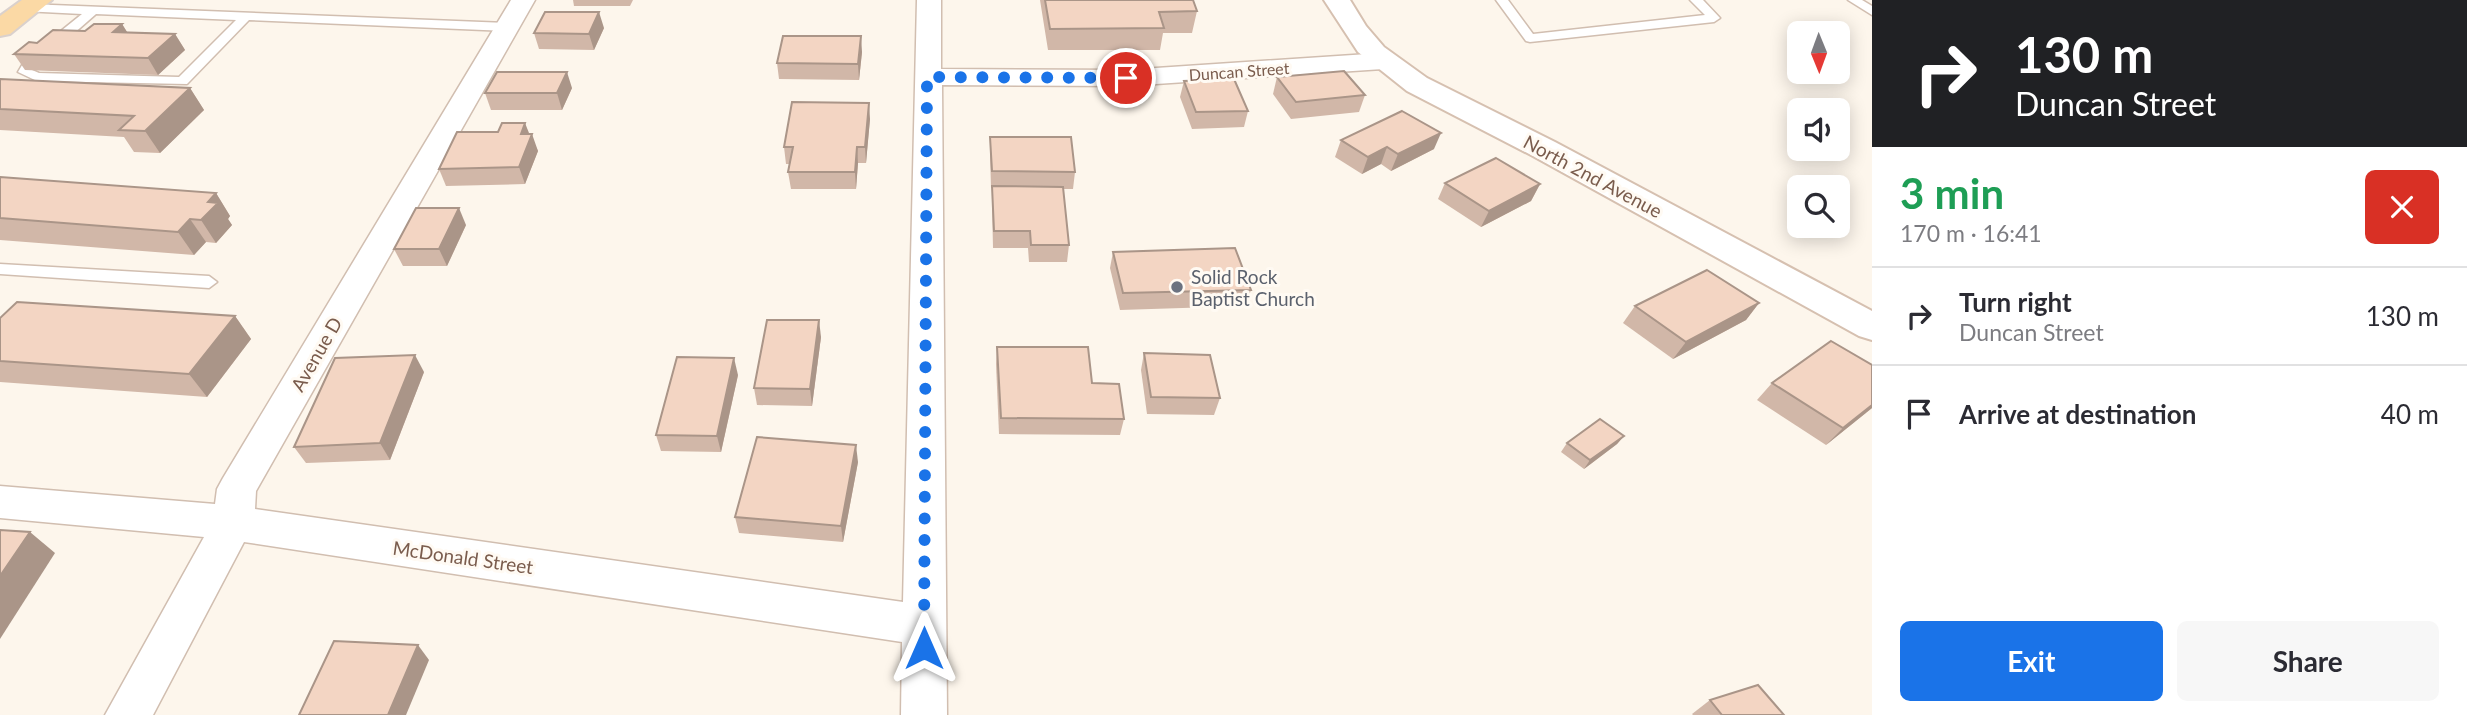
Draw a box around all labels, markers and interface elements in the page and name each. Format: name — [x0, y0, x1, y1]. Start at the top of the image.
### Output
north arrow — [1787, 21, 1850, 84]
map controls — [1787, 21, 1850, 238]
text: 130 m — [2015, 25, 2153, 83]
icon: right — [1900, 28, 1991, 119]
pin — [1096, 48, 1156, 108]
street label: Duncan Street — [1188, 58, 1290, 84]
icon: arrive — [1107, 59, 1145, 97]
text: Duncan Street — [2015, 84, 2216, 123]
button: sound — [1787, 98, 1850, 161]
street label: North 2nd Avenue — [1520, 130, 1666, 222]
text: 3 min — [1900, 168, 2004, 218]
button: close — [2365, 170, 2439, 244]
button: search — [1787, 175, 1850, 238]
text: 170 m · 16:41 — [1900, 219, 2042, 247]
place label: Solid Rock Baptist Church — [1191, 265, 1315, 310]
marker: Solid Rock Baptist Church — [1169, 279, 1185, 295]
text: Turn right — [1959, 286, 2072, 318]
icon: right — [1900, 297, 1938, 335]
text: 130 m — [2366, 300, 2439, 332]
street label: Avenue D — [285, 313, 347, 395]
text: Duncan Street — [1959, 318, 2104, 346]
icon: arrive — [1900, 395, 1938, 433]
text: Arrive at destination — [1959, 398, 2196, 430]
text: 40 m — [2381, 398, 2439, 430]
street label: McDonald Street — [391, 536, 535, 578]
position arrow — [887, 611, 961, 685]
button: Exit — [1900, 621, 2163, 701]
button: Share — [2177, 621, 2439, 701]

